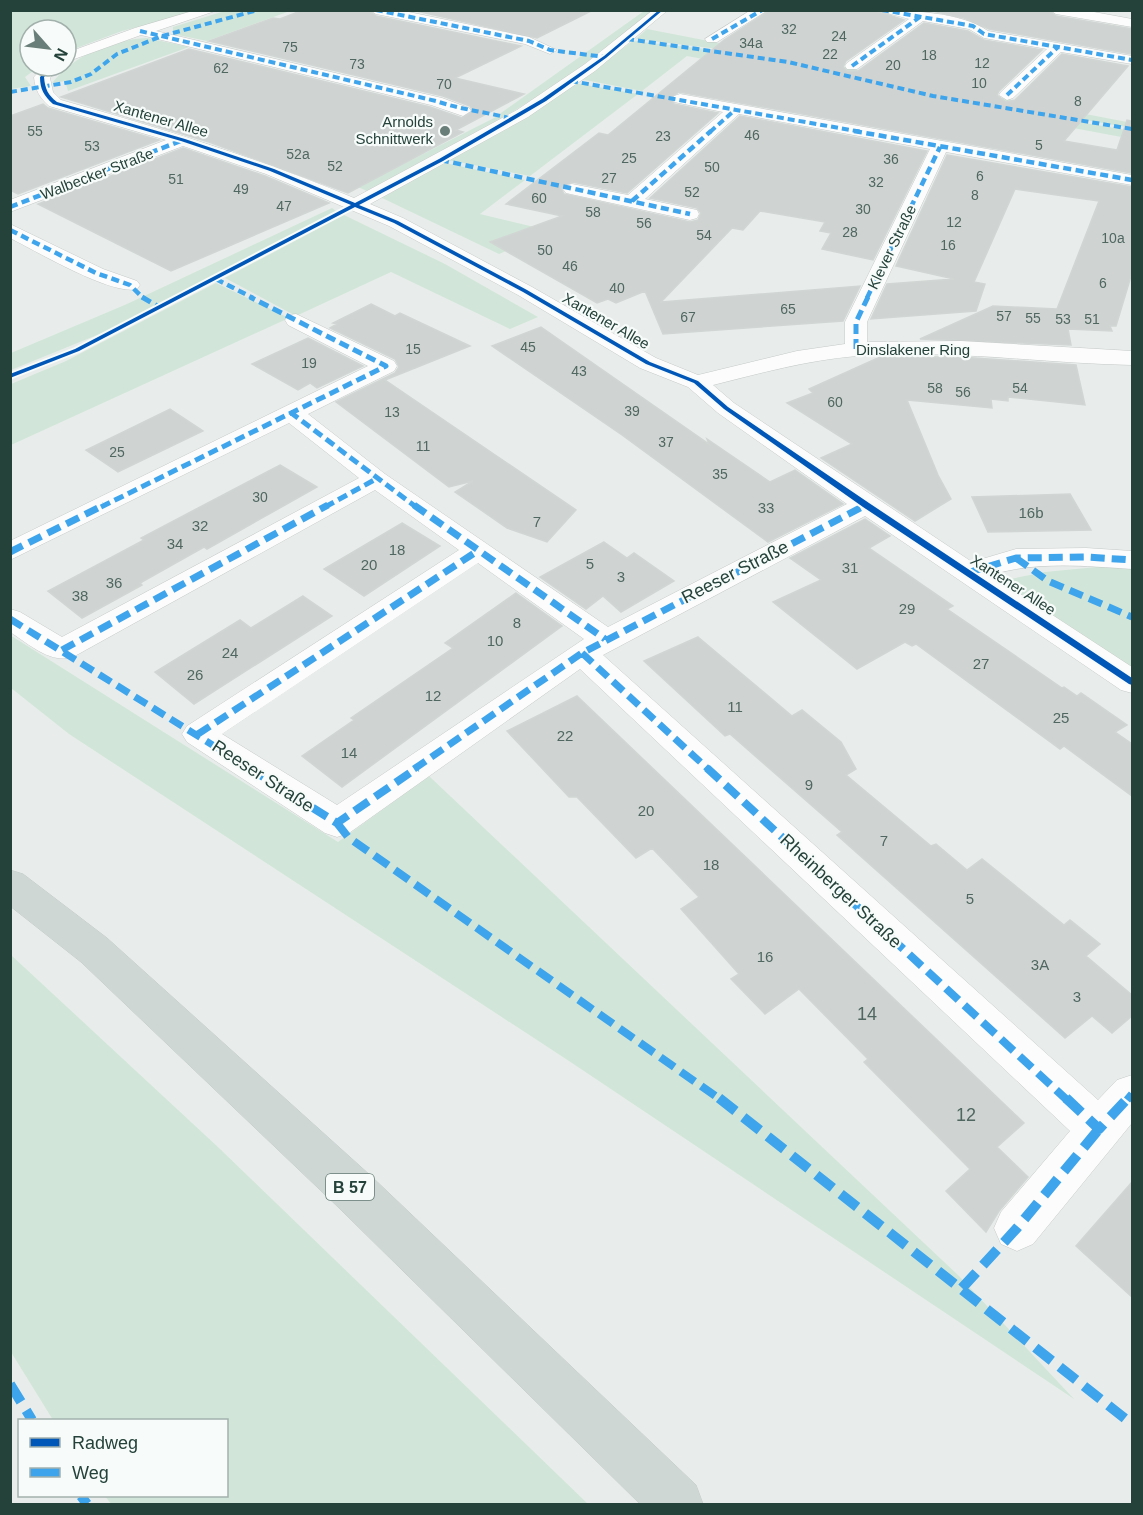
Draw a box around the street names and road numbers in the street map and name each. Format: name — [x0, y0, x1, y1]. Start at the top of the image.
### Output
street label: Xantener Allee — [112, 97, 210, 140]
street label: Walbecker Straße — [38, 144, 156, 203]
street label: Klever Straße — [864, 202, 919, 292]
street label: Xantener Allee — [560, 289, 653, 352]
street label: Dinslakener Ring — [856, 341, 970, 358]
street label: Reeser Straße — [678, 537, 792, 607]
street label: Xantener Allee — [968, 551, 1059, 618]
street label: Reeser Straße — [208, 736, 318, 816]
street label: Rheinberger Straße — [776, 830, 906, 952]
road number: B 57 — [326, 1174, 374, 1200]

